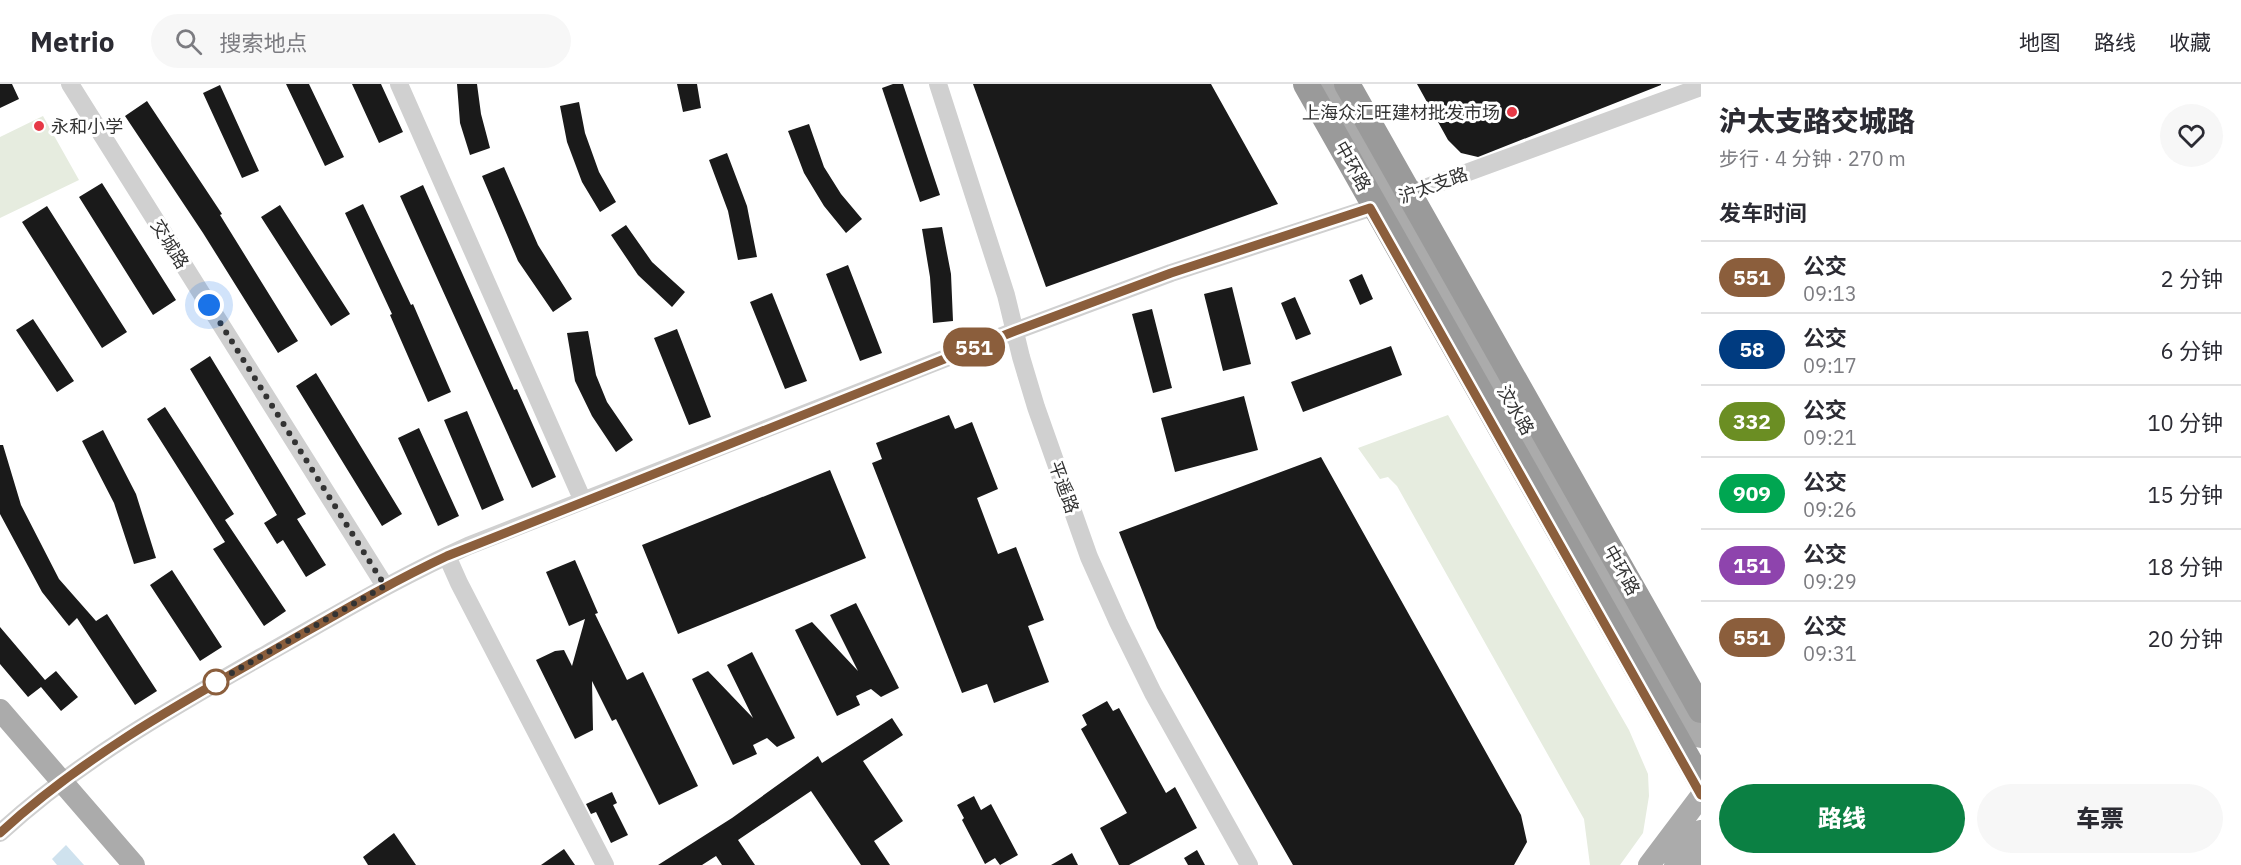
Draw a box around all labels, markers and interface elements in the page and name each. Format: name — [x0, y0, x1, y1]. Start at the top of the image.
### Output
search box — [151, 14, 571, 68]
text: Metrio — [30, 23, 115, 60]
icon: search — [172, 25, 205, 58]
text: 搜索地点 — [220, 28, 308, 57]
text: 地图 — [2019, 28, 2061, 56]
text: 路线 — [2094, 28, 2136, 56]
text: 收藏 — [2169, 28, 2211, 56]
place label: 上海众汇旺建材批发市场 — [1302, 101, 1500, 124]
text: 沪太支路交城路 — [1719, 102, 1915, 139]
button: heart — [2160, 104, 2223, 167]
marker: 上海众汇旺建材批发市场 — [1505, 105, 1519, 119]
place label: 永和小学 — [51, 115, 123, 138]
marker: 永和小学 — [32, 119, 46, 133]
street label: 中环路 — [1330, 137, 1376, 195]
text: 步行 · 4 分钟 · 270 m — [1719, 145, 1906, 172]
street label: 沪太支路 — [1395, 162, 1471, 208]
text: 发车时间 — [1719, 198, 1807, 227]
street label: 交城路 — [146, 215, 194, 273]
text: 公交 — [1803, 251, 1847, 280]
text: 551 — [1733, 263, 1771, 291]
text: 2 分钟 — [2161, 264, 2223, 293]
text: 09:13 — [1803, 280, 1857, 307]
your location — [194, 290, 224, 320]
text: 公交 — [1803, 323, 1847, 352]
line badge: 551 — [940, 328, 1008, 366]
text: 551 — [955, 333, 993, 361]
text: 58 — [1739, 335, 1765, 363]
text: 6 分钟 — [2161, 336, 2223, 365]
text: 09:17 — [1803, 352, 1857, 379]
street label: 汶水路 — [1493, 381, 1539, 439]
text: 公交 — [1803, 395, 1847, 424]
text: 332 — [1733, 407, 1771, 435]
text: 10 分钟 — [2147, 408, 2223, 437]
text: 09:21 — [1803, 424, 1857, 451]
street label: 平遥路 — [1044, 458, 1084, 516]
text: 公交 — [1803, 467, 1847, 496]
text: 909 — [1733, 479, 1771, 507]
text: 15 分钟 — [2147, 480, 2223, 509]
text: 09:26 — [1803, 496, 1857, 523]
text: 公交 — [1803, 539, 1847, 568]
street label: 中环路 — [1599, 541, 1645, 599]
text: 151 — [1733, 551, 1771, 579]
text: 18 分钟 — [2147, 552, 2223, 581]
text: 09:29 — [1803, 568, 1857, 595]
text: 公交 — [1803, 611, 1847, 640]
text: 551 — [1733, 623, 1771, 651]
text: 20 分钟 — [2147, 624, 2223, 653]
text: 09:31 — [1803, 640, 1857, 667]
unlabelled marker — [203, 669, 229, 695]
button: 路线 — [1719, 784, 1965, 853]
button: 车票 — [1977, 784, 2223, 853]

